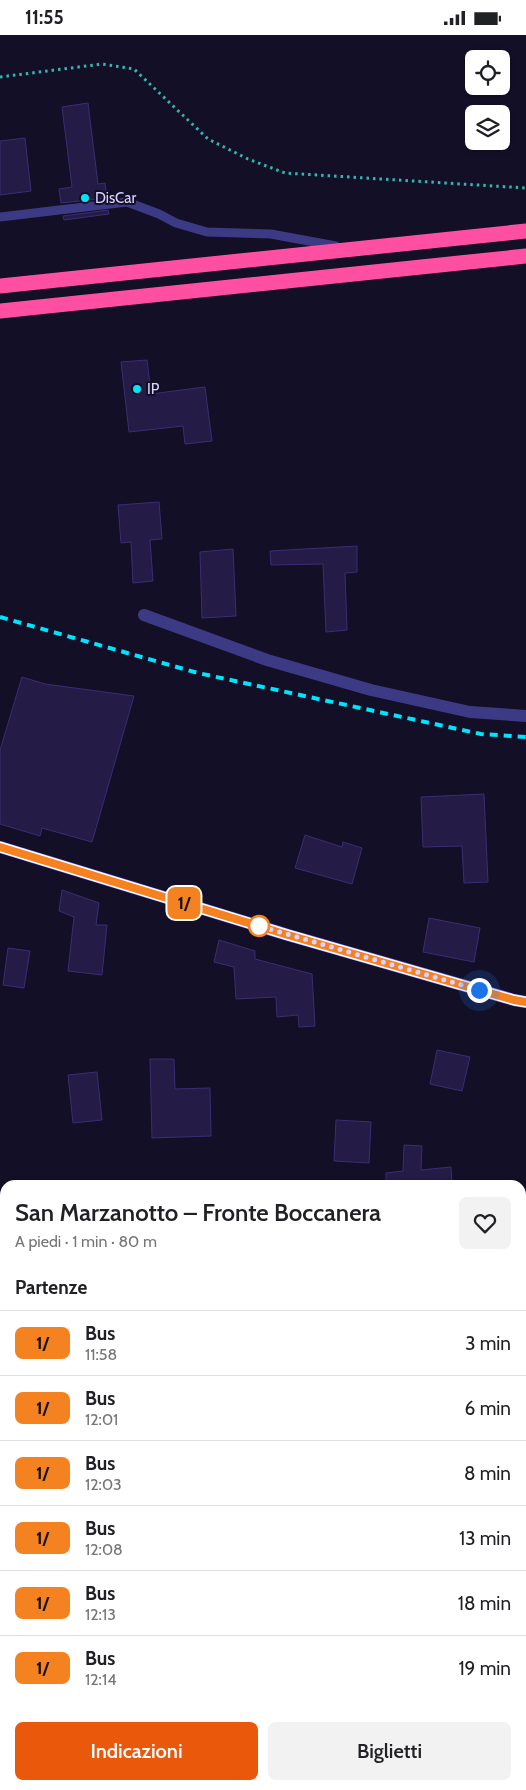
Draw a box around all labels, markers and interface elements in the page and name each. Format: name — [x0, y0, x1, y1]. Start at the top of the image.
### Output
text: 11:55 — [25, 6, 64, 29]
map controls — [465, 50, 510, 150]
button: locate — [465, 50, 510, 95]
button: layers — [465, 105, 510, 150]
place label: DisCar — [95, 189, 136, 207]
marker: DisCar — [79, 192, 91, 204]
place label: IP — [147, 380, 160, 398]
marker: IP — [131, 383, 143, 395]
line badge: 1/ — [162, 887, 206, 919]
text: 1/ — [177, 892, 191, 914]
unlabelled marker — [248, 915, 270, 937]
your location — [467, 978, 492, 1003]
button: heart — [459, 1197, 511, 1249]
text: San Marzanotto – Fronte Boccanera — [15, 1198, 381, 1227]
text: A piedi · 1 min · 80 m — [15, 1232, 157, 1251]
text: Partenze — [15, 1276, 87, 1299]
text: Bus — [85, 1322, 115, 1345]
text: 1/ — [36, 1332, 49, 1354]
text: 3 min — [465, 1332, 511, 1355]
text: 11:58 — [85, 1345, 117, 1364]
text: Bus — [85, 1387, 115, 1410]
text: 1/ — [36, 1397, 49, 1419]
text: 6 min — [465, 1397, 511, 1420]
text: 12:01 — [85, 1410, 118, 1429]
text: Bus — [85, 1452, 115, 1475]
text: 1/ — [36, 1462, 49, 1484]
text: 8 min — [464, 1462, 511, 1485]
text: 12:03 — [85, 1475, 122, 1494]
text: Bus — [85, 1517, 115, 1540]
text: 1/ — [36, 1527, 49, 1549]
text: 13 min — [459, 1527, 511, 1550]
text: 12:08 — [85, 1540, 123, 1559]
text: Bus — [85, 1582, 115, 1605]
text: 1/ — [36, 1592, 49, 1614]
text: 18 min — [458, 1592, 511, 1615]
text: 12:13 — [85, 1605, 116, 1624]
text: Bus — [85, 1647, 115, 1670]
text: 1/ — [36, 1657, 49, 1679]
text: 19 min — [458, 1657, 511, 1680]
text: 12:14 — [85, 1670, 116, 1689]
button: Indicazioni — [15, 1722, 258, 1780]
button: Biglietti — [268, 1722, 511, 1780]

